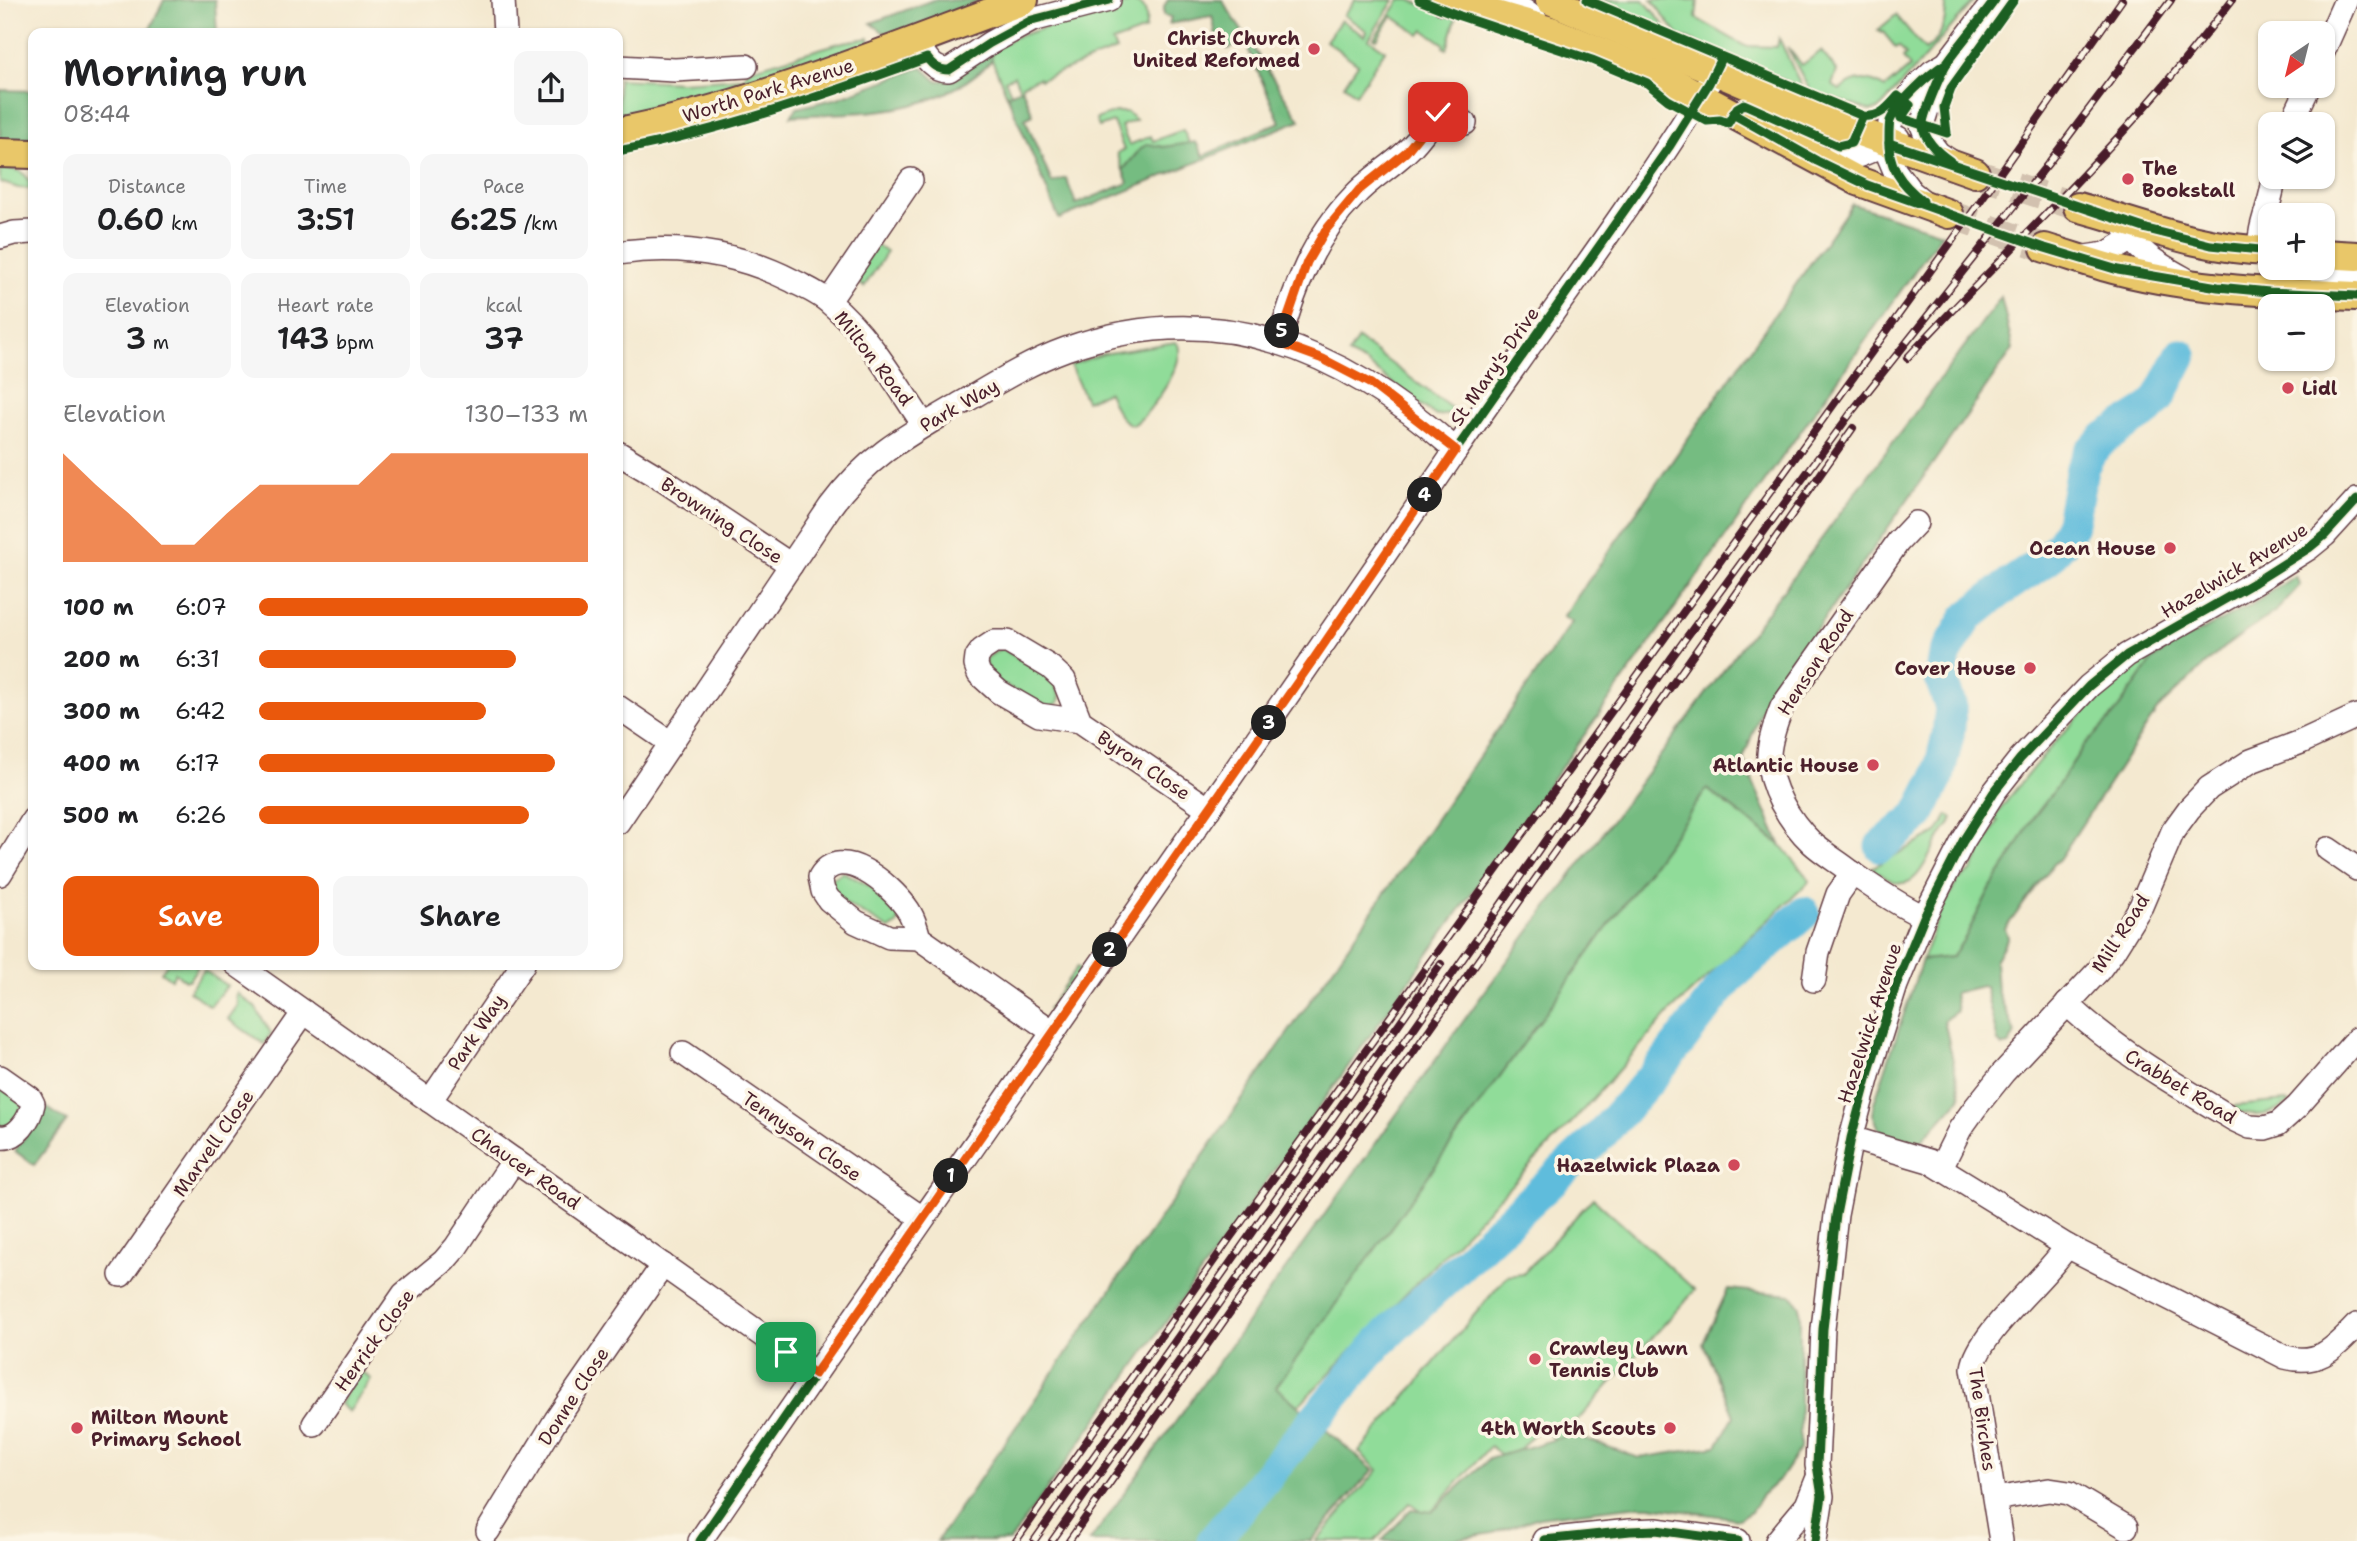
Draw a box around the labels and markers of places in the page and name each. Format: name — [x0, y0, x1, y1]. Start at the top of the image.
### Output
place label: Christ Church United Reformed — [1133, 26, 1300, 73]
marker: Christ Church United Reformed — [1306, 41, 1322, 57]
pin — [1408, 82, 1468, 142]
place label: The Bookstall — [2142, 156, 2236, 203]
marker: The Bookstall — [2120, 171, 2136, 187]
pin: 5 — [1264, 314, 1300, 348]
place label: Lidl — [2302, 376, 2338, 401]
marker: Lidl — [2280, 380, 2296, 396]
pin: 4 — [1408, 477, 1442, 512]
place label: Ocean House — [2029, 536, 2156, 561]
marker: Ocean House — [2162, 540, 2178, 556]
place label: Cover House — [1894, 656, 2016, 681]
marker: Cover House — [2022, 660, 2038, 676]
pin: 3 — [1252, 706, 1286, 740]
place label: Atlantic House — [1712, 753, 1859, 778]
marker: Atlantic House — [1865, 757, 1881, 773]
pin: 2 — [1092, 932, 1128, 968]
place label: Hazelwick Plaza — [1557, 1153, 1720, 1178]
marker: Hazelwick Plaza — [1726, 1157, 1742, 1173]
pin: 1 — [934, 1158, 968, 1194]
pin — [756, 1322, 816, 1382]
place label: Crawley Lawn Tennis Club — [1549, 1336, 1688, 1383]
marker: Crawley Lawn Tennis Club — [1527, 1351, 1543, 1367]
place label: Milton Mount Primary School — [91, 1405, 242, 1452]
place label: 4th Worth Scouts — [1481, 1416, 1656, 1441]
marker: Milton Mount Primary School — [69, 1420, 85, 1436]
marker: 4th Worth Scouts — [1662, 1420, 1678, 1436]

